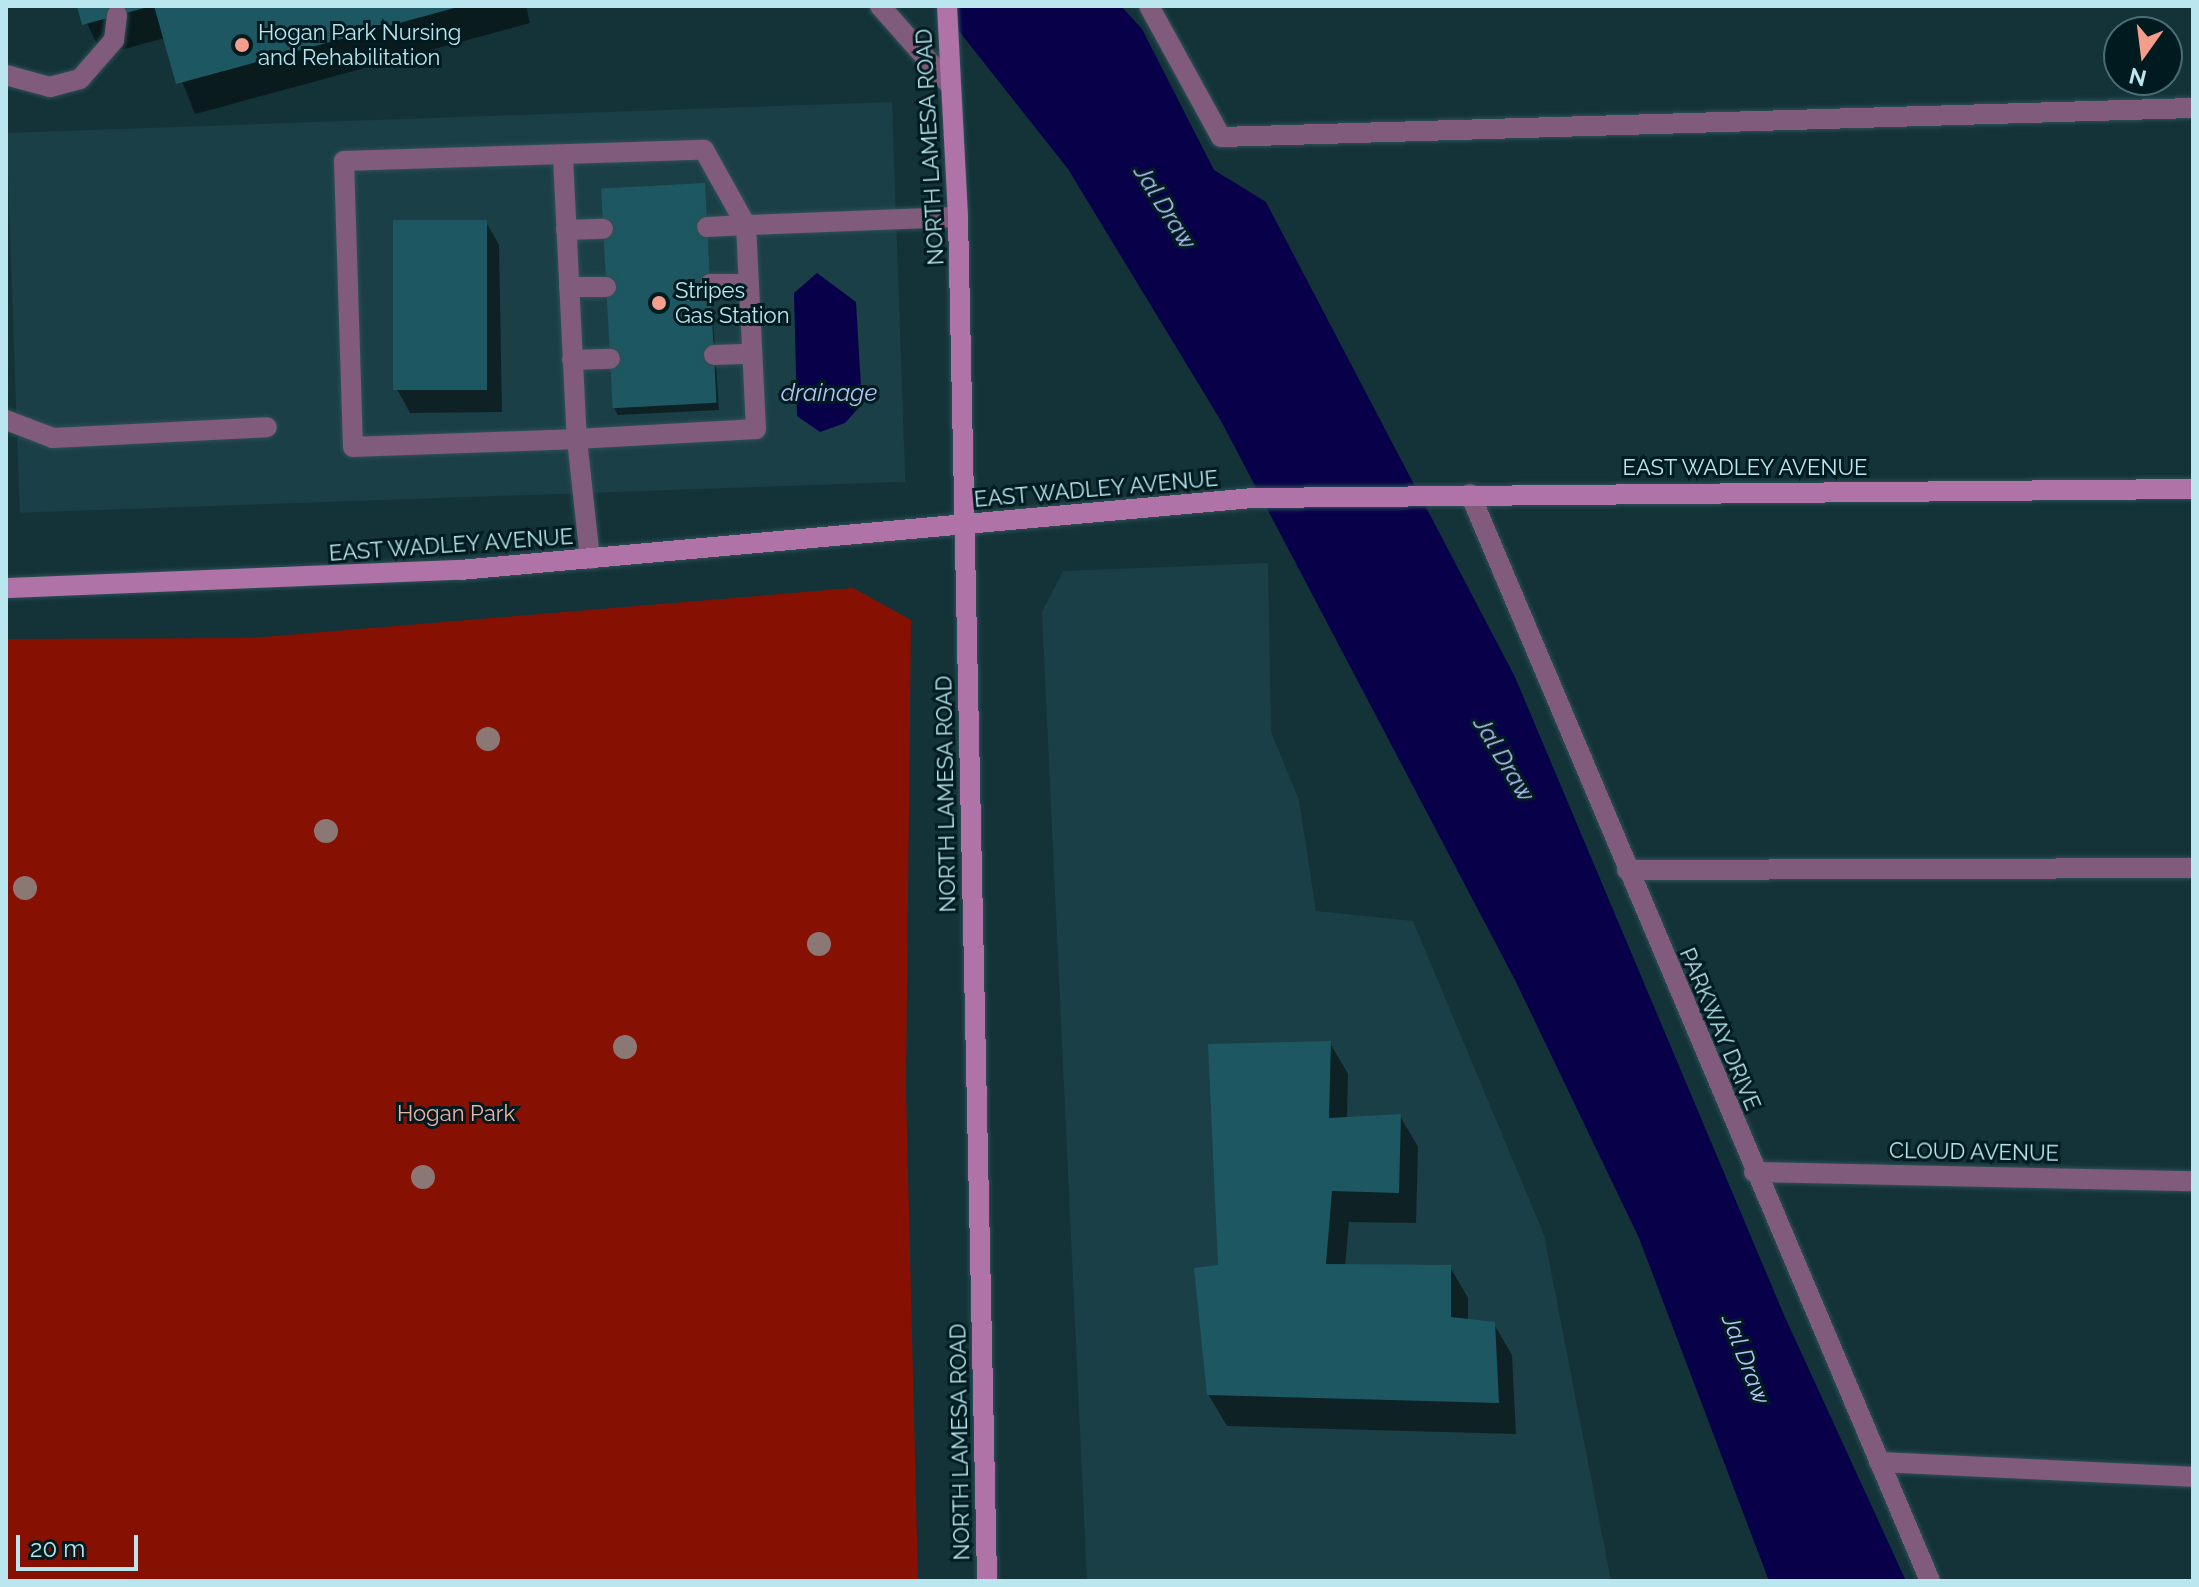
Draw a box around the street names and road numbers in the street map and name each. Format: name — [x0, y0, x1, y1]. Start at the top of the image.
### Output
street label: NORTH LAMESA ROAD — [911, 28, 949, 266]
street label: EAST WADLEY AVENUE — [1621, 455, 1869, 481]
street label: EAST WADLEY AVENUE — [971, 465, 1221, 513]
street label: EAST WADLEY AVENUE — [327, 523, 575, 567]
street label: NORTH LAMESA ROAD — [931, 675, 961, 913]
street label: PARKWAY DRIVE — [1674, 943, 1766, 1115]
street label: CLOUD AVENUE — [1888, 1137, 2060, 1167]
street label: NORTH LAMESA ROAD — [945, 1323, 975, 1561]

